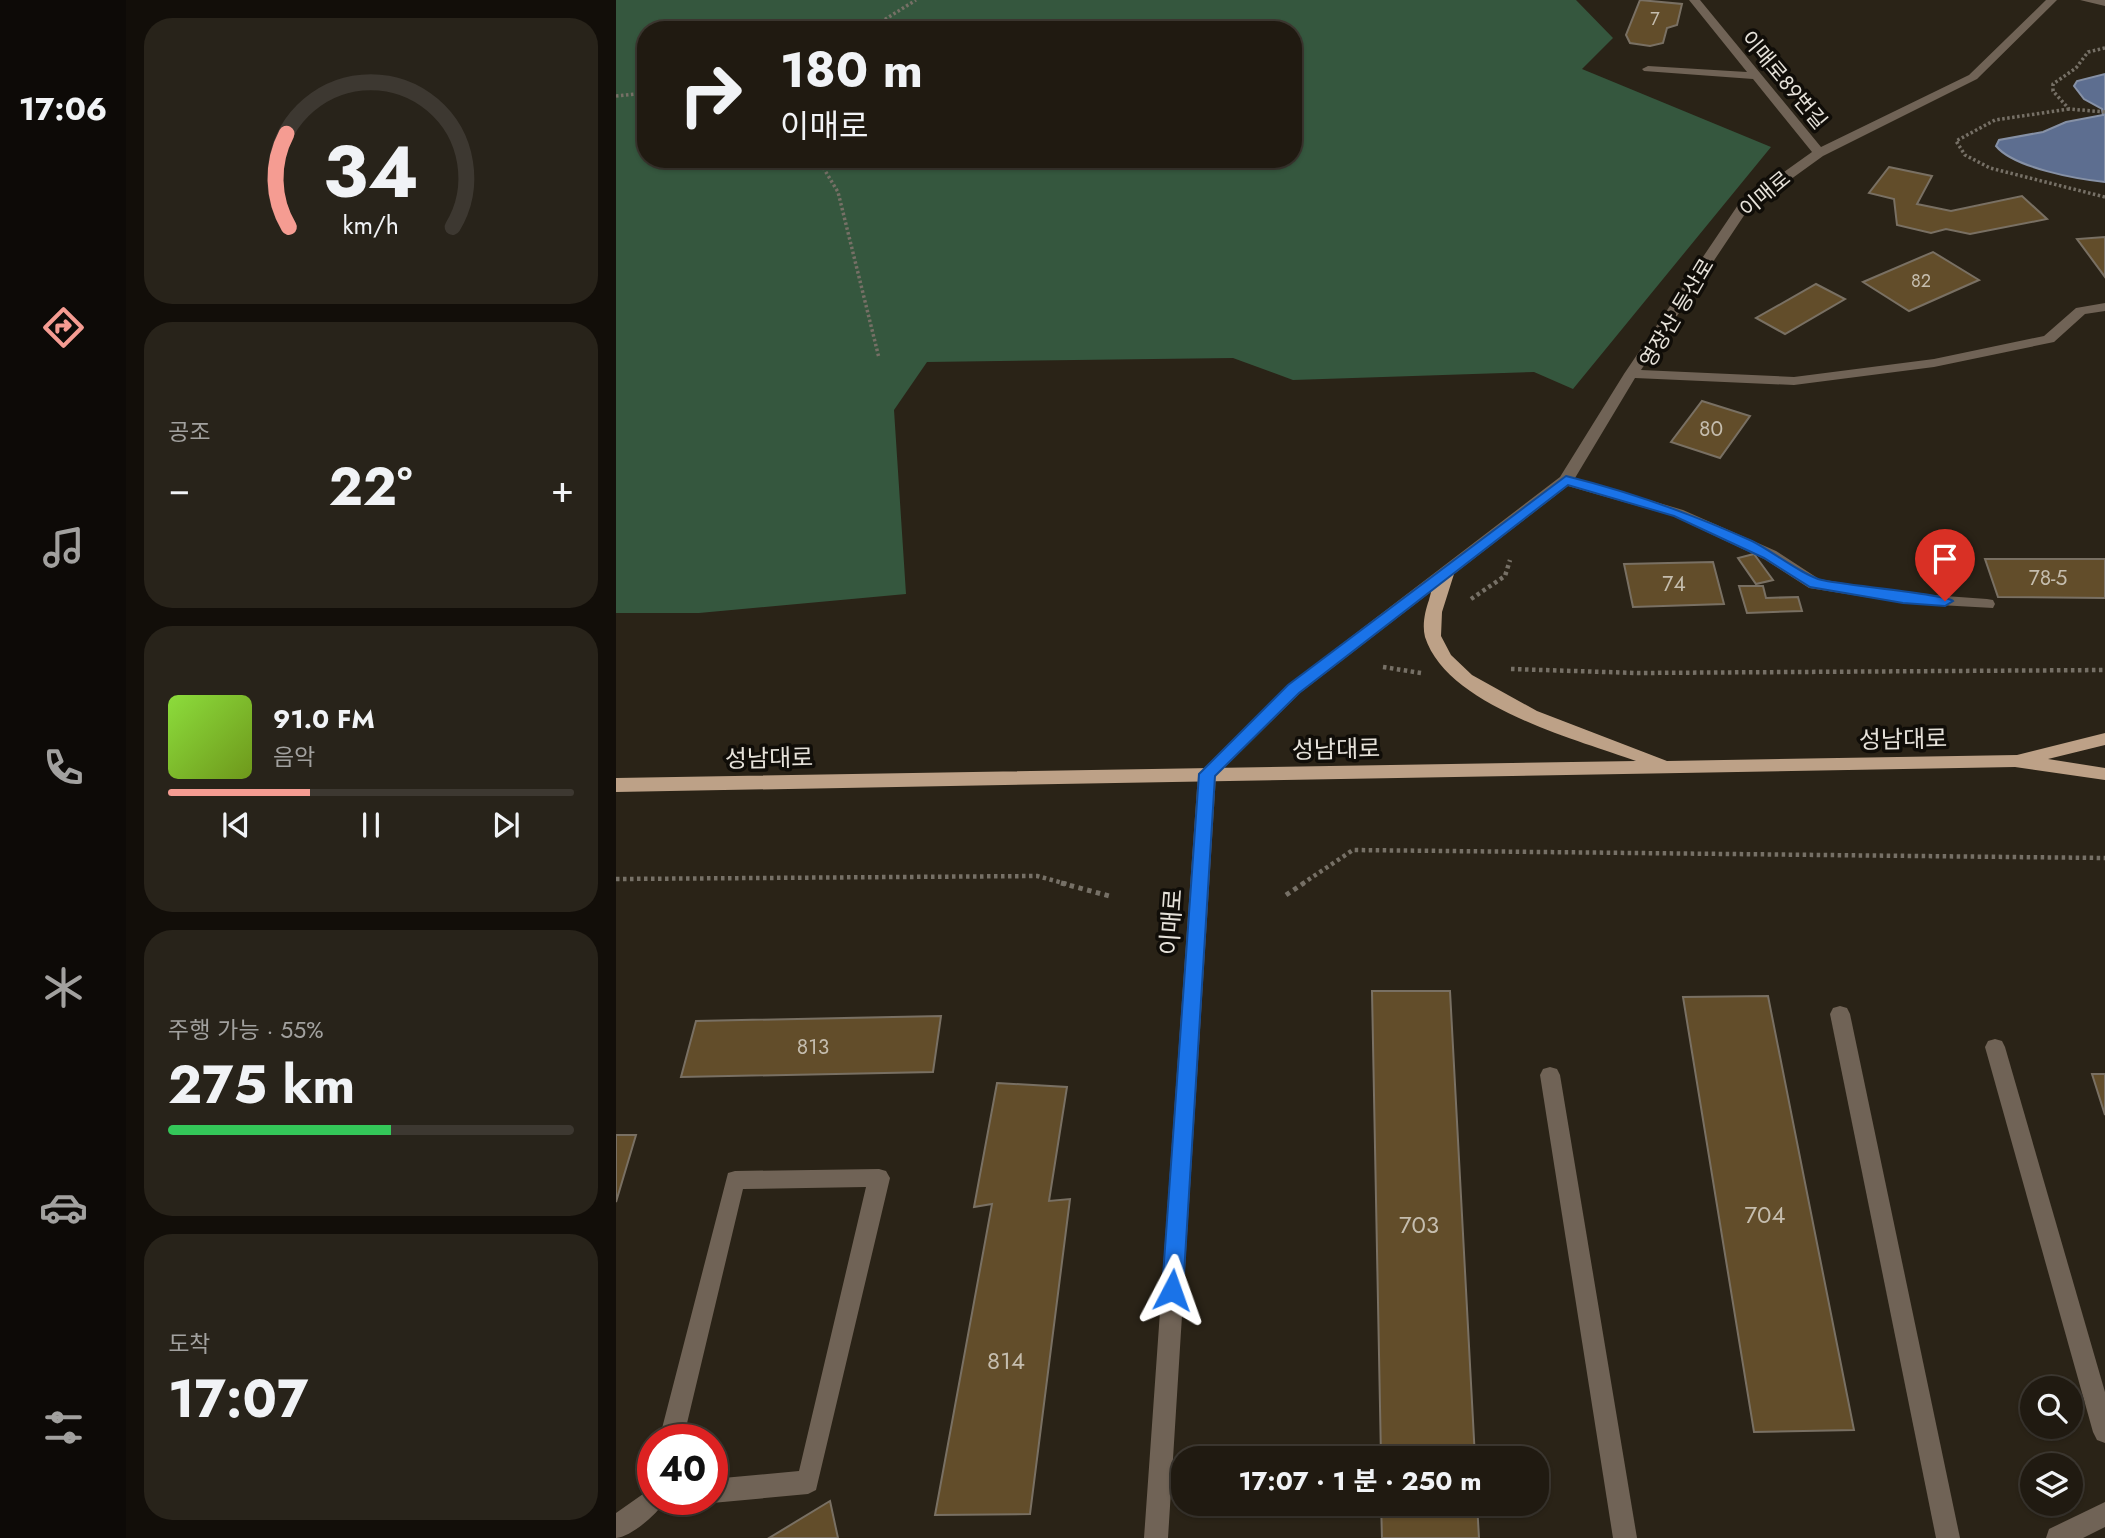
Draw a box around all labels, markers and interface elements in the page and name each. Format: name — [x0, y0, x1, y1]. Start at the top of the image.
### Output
house number: 7 — [1650, 6, 1660, 32]
street label: 이매로89번길 — [1734, 24, 1834, 136]
text: 180 m — [780, 35, 923, 105]
icon: right — [665, 49, 756, 140]
text: 17:06 — [19, 86, 107, 132]
text: 이매로 — [780, 103, 868, 149]
text: 34 — [323, 119, 419, 224]
street label: 이매로 — [1733, 164, 1797, 224]
text: km/h — [343, 207, 399, 243]
street label: 영장산 등산로 — [1633, 253, 1721, 373]
house number: 82 — [1911, 268, 1931, 294]
icon: directions — [39, 303, 88, 352]
house number: 80 — [1699, 414, 1723, 444]
text: 공조 — [168, 415, 210, 449]
text: 22° — [329, 449, 412, 525]
text: − — [168, 461, 190, 516]
text: + — [551, 461, 574, 516]
icon: music — [39, 523, 88, 572]
pin — [1915, 529, 1975, 601]
icon: arrive — [1926, 540, 1964, 578]
house number: 78-5 — [2029, 563, 2067, 593]
house number: 74 — [1662, 569, 1686, 599]
text: 91.0 FM — [273, 700, 375, 738]
street label: 성남대로 — [1859, 721, 1947, 757]
street label: 성남대로 — [1292, 731, 1380, 767]
text: 음악 — [273, 740, 315, 774]
street label: 성남대로 — [725, 740, 813, 776]
icon: phone — [39, 743, 88, 792]
icon: previous — [217, 806, 255, 844]
icon: pause — [352, 806, 390, 844]
icon: next — [487, 806, 525, 844]
street label: 이매로 — [1151, 888, 1191, 956]
icon: climate — [39, 963, 88, 1012]
text: 주행 가능 · 55% — [168, 1013, 323, 1047]
house number: 813 — [797, 1032, 829, 1062]
text: 275 km — [168, 1047, 355, 1123]
icon: car — [39, 1183, 88, 1232]
house number: 704 — [1745, 1197, 1786, 1232]
house number: 703 — [1399, 1207, 1439, 1242]
position arrow — [1135, 1253, 1209, 1327]
text: 도착 — [168, 1327, 210, 1361]
house number: 814 — [987, 1343, 1025, 1378]
text: 17:07 — [168, 1361, 308, 1437]
map controls — [2020, 1376, 2083, 1516]
button: search — [2020, 1376, 2083, 1439]
icon: filters — [39, 1403, 88, 1452]
speed limit sign: 40 — [637, 1424, 728, 1515]
button: layers — [2020, 1453, 2083, 1516]
text: 17:07 · 1 분 · 250 m — [1238, 1462, 1482, 1500]

